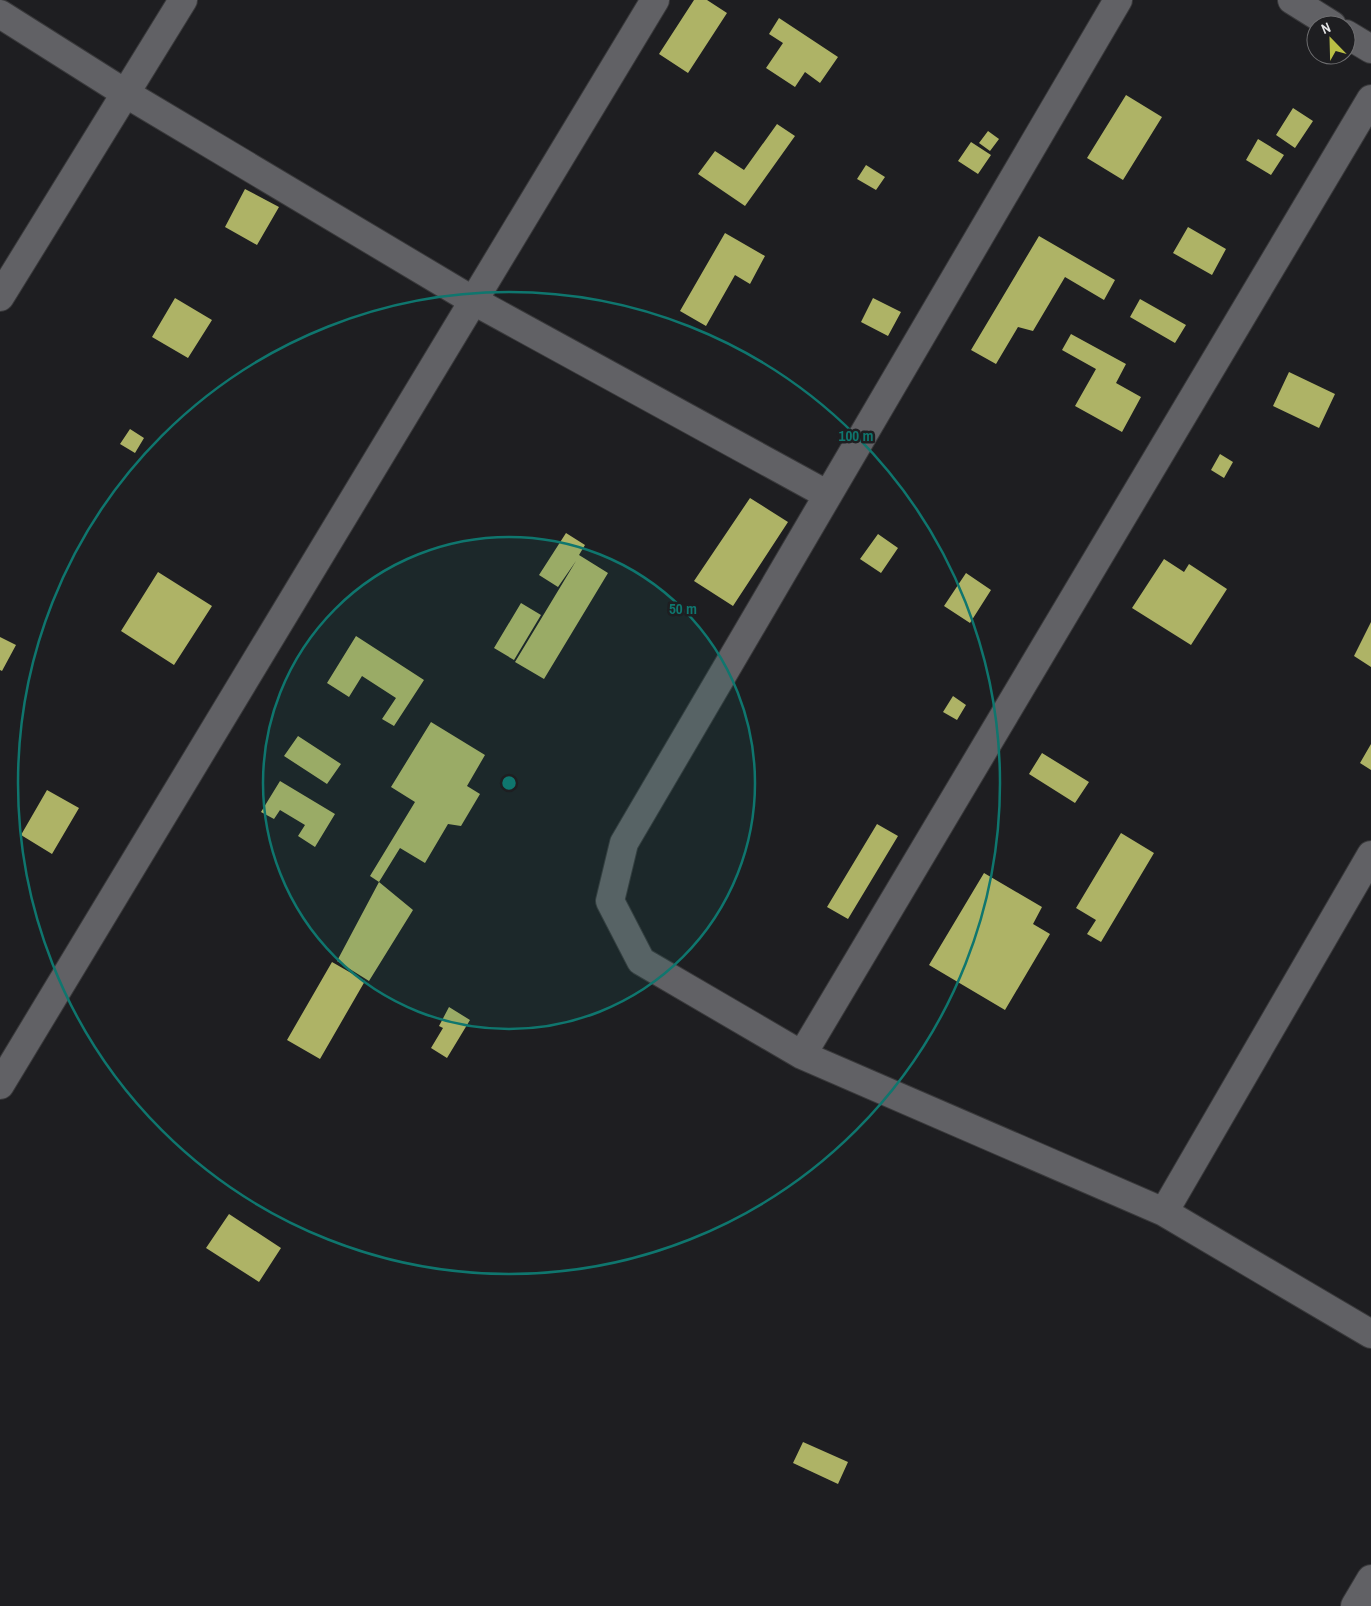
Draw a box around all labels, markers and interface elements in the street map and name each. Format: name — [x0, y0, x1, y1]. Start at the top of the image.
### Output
north arrow — [1306, 15, 1356, 65]
text: N — [1319, 18, 1333, 38]
text: 100 m — [839, 425, 873, 446]
text: 50 m — [669, 598, 697, 619]
centre of rings — [500, 774, 518, 792]

